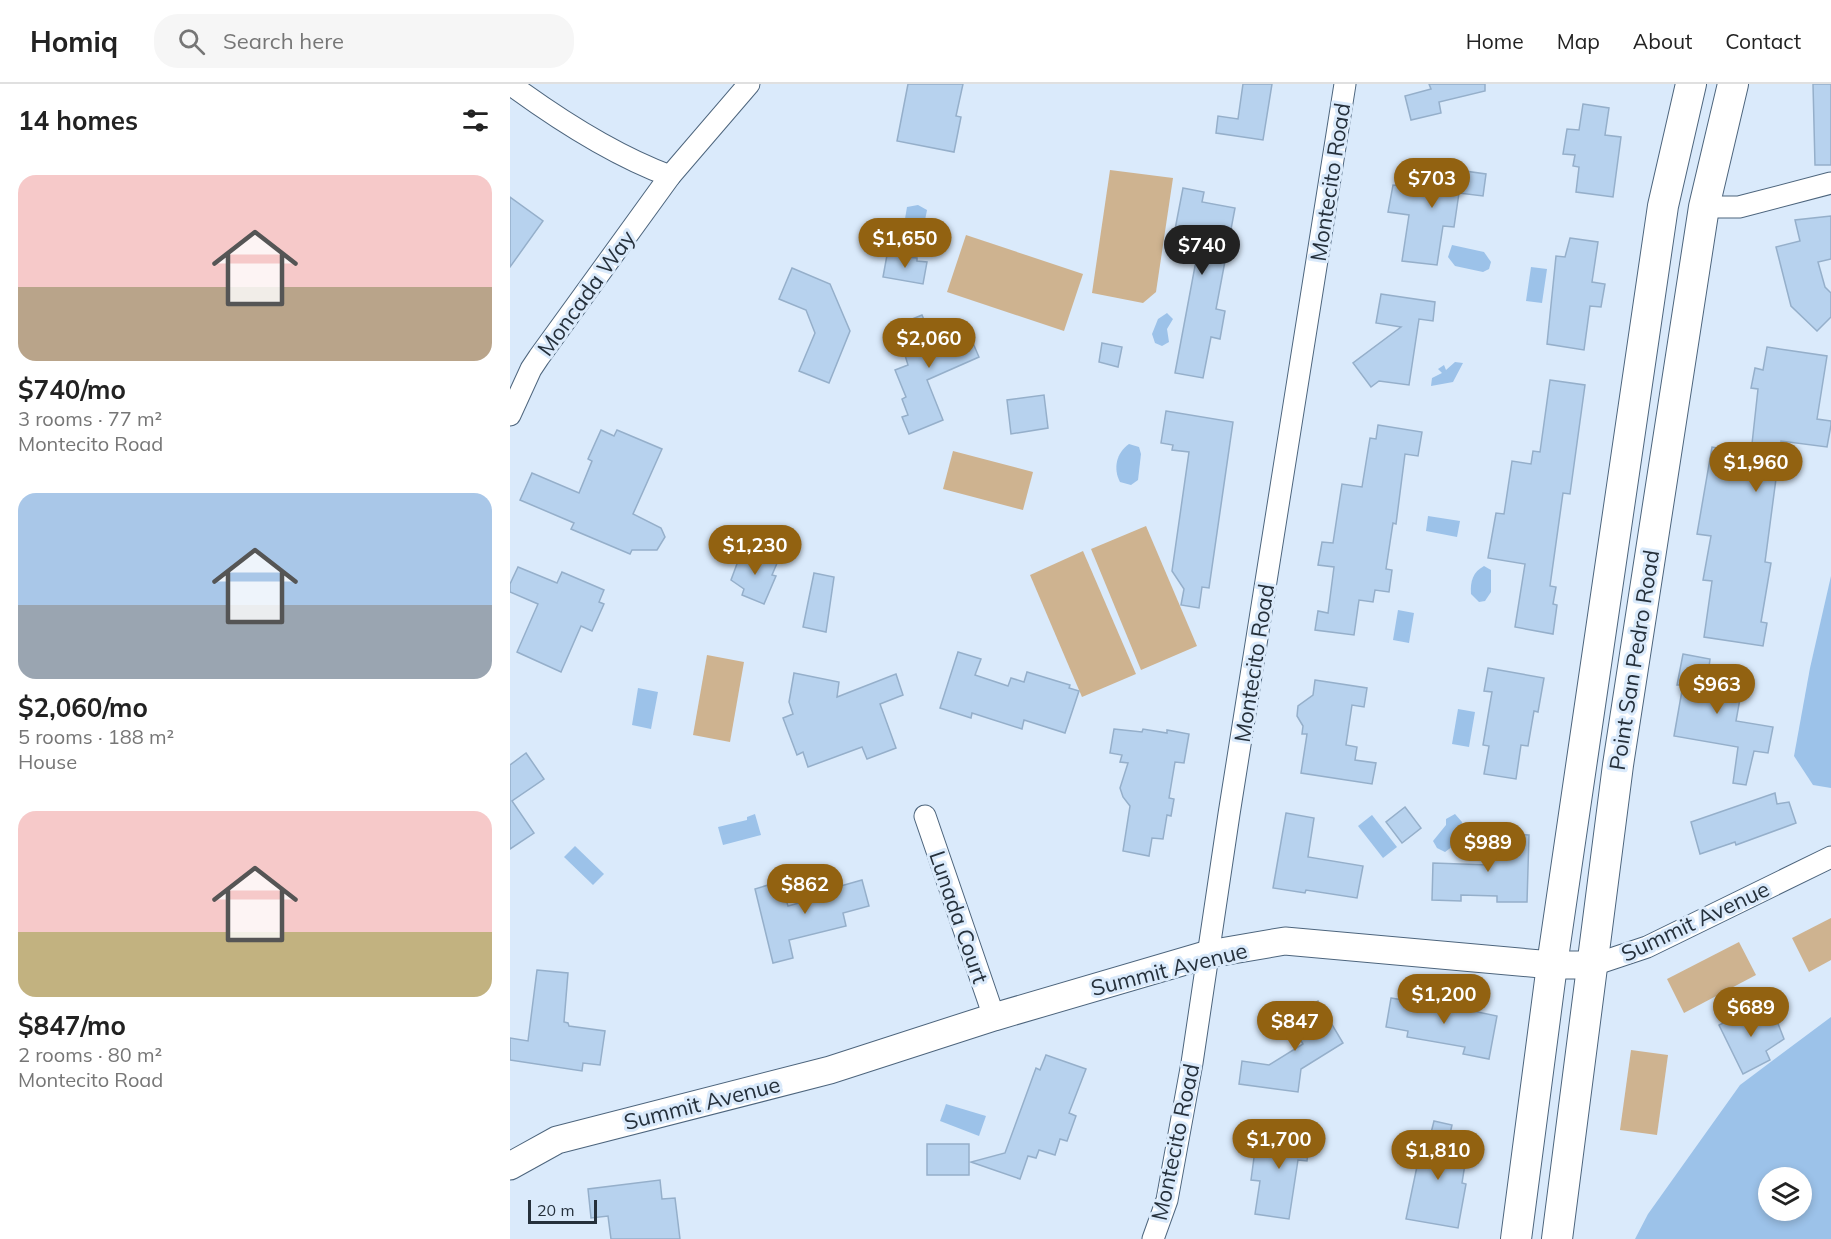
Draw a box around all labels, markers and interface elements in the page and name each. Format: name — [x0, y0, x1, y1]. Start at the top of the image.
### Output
search box — [154, 14, 574, 68]
text: Homiq — [30, 24, 118, 59]
icon: search — [175, 25, 208, 58]
text: Search here — [223, 27, 344, 55]
text: Home — [1466, 28, 1524, 54]
text: Map — [1557, 28, 1600, 54]
text: About — [1633, 28, 1692, 54]
text: Contact — [1725, 28, 1801, 54]
street label: Montecito Road — [1304, 101, 1356, 263]
text: 14 homes — [18, 104, 138, 137]
icon: filters — [459, 104, 492, 137]
pin: $703 — [1396, 158, 1468, 209]
text: $703 — [1408, 165, 1456, 190]
icon: home — [201, 214, 309, 322]
pin: $1,650 — [856, 218, 954, 269]
street label: Moncada Way — [531, 224, 641, 361]
text: $1,650 — [873, 225, 937, 250]
pin: $740 — [1166, 225, 1238, 276]
text: $740 — [1178, 232, 1226, 257]
pin: $2,060 — [880, 318, 978, 369]
text: $2,060 — [897, 325, 961, 350]
text: $740/mo — [18, 373, 126, 406]
text: 3 rooms · 77 m² — [18, 406, 162, 431]
text: Montecito Road — [18, 431, 163, 456]
pin: $1,960 — [1707, 442, 1805, 493]
text: $1,960 — [1724, 449, 1788, 474]
pin: $1,230 — [706, 525, 804, 576]
icon: home — [201, 532, 309, 640]
text: $1,230 — [723, 532, 787, 557]
street label: Point San Pedro Road — [1603, 548, 1665, 772]
street label: Montecito Road — [1228, 582, 1280, 744]
pin: $963 — [1681, 664, 1753, 715]
text: $963 — [1693, 671, 1741, 696]
text: $2,060/mo — [18, 691, 148, 724]
text: 5 rooms · 188 m² — [18, 724, 174, 749]
text: House — [18, 749, 77, 774]
pin: $989 — [1452, 822, 1524, 873]
text: $989 — [1464, 829, 1512, 854]
street label: Lunada Court — [923, 847, 995, 987]
icon: home — [201, 850, 309, 958]
pin: $862 — [769, 864, 841, 915]
text: $862 — [781, 871, 829, 896]
street label: Summit Avenue — [1616, 874, 1774, 968]
street label: Summit Avenue — [1088, 936, 1250, 1002]
pin: $1,200 — [1395, 974, 1493, 1025]
text: $1,200 — [1412, 981, 1476, 1006]
pin: $689 — [1715, 987, 1787, 1038]
text: $689 — [1727, 994, 1775, 1019]
pin: $847 — [1259, 1001, 1331, 1052]
text: $847 — [1271, 1008, 1319, 1033]
text: $847/mo — [18, 1009, 126, 1042]
text: 2 rooms · 80 m² — [18, 1042, 162, 1067]
street label: Montecito Road — [1145, 1061, 1205, 1223]
text: Montecito Road — [18, 1067, 163, 1092]
street label: Summit Avenue — [621, 1070, 783, 1136]
pin: $1,700 — [1230, 1119, 1328, 1170]
text: $1,700 — [1247, 1126, 1311, 1151]
pin: $1,810 — [1389, 1130, 1487, 1181]
text: $1,810 — [1406, 1137, 1470, 1162]
map controls — [1758, 1167, 1812, 1221]
button: layers — [1758, 1167, 1812, 1221]
scale bar — [528, 1197, 597, 1224]
text: 20 m — [537, 1200, 574, 1220]

